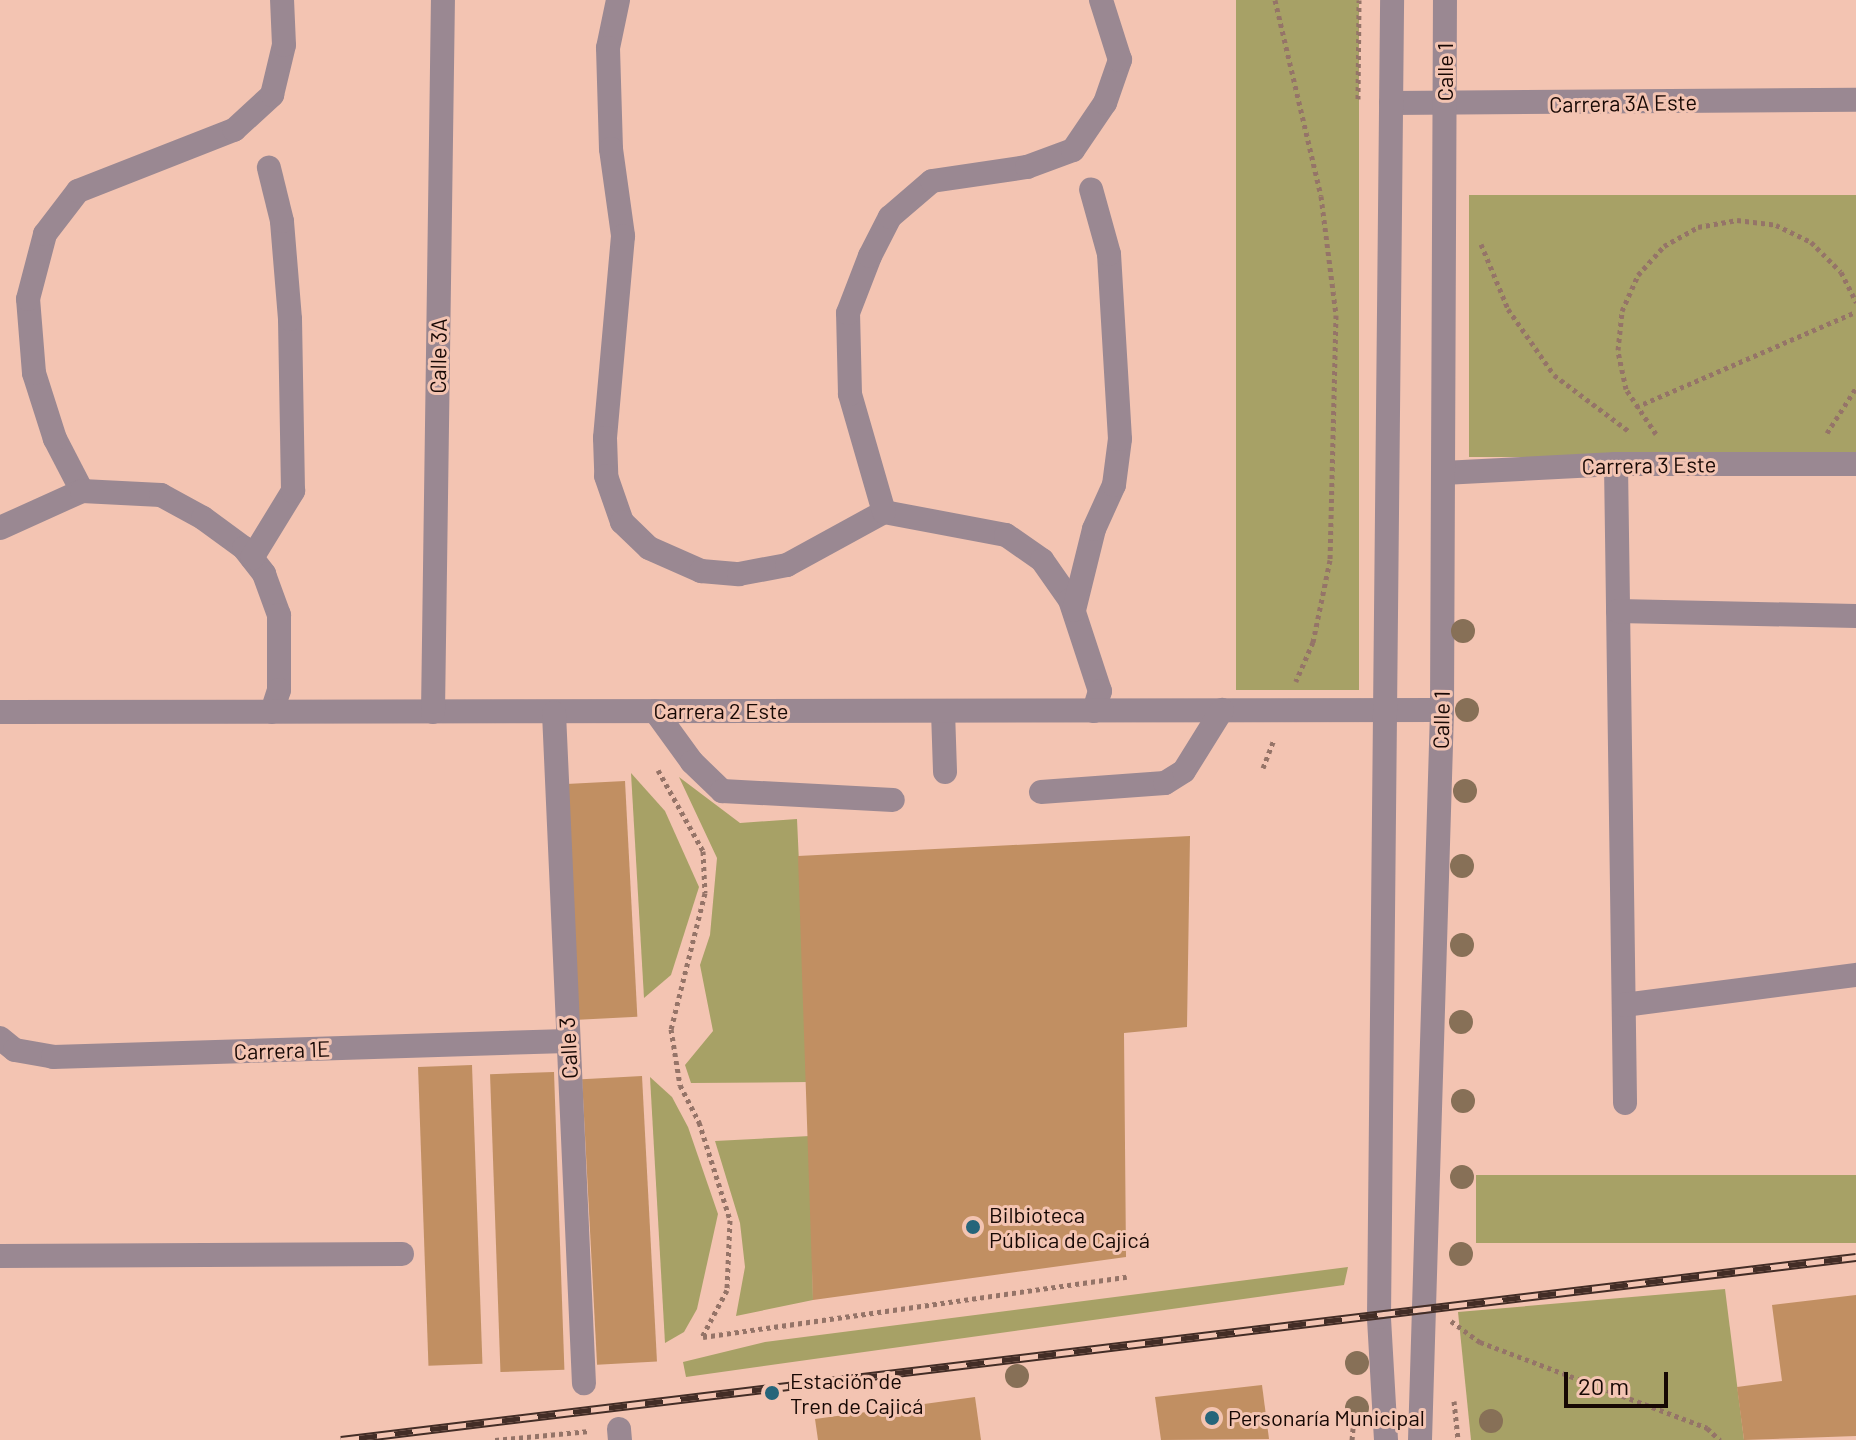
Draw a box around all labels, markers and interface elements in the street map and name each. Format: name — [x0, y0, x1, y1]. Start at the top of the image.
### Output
street label: Calle 1 — [1432, 43, 1458, 101]
street label: Carrera 3A Este — [1549, 89, 1697, 117]
street label: Calle 3A — [424, 318, 452, 394]
street label: Carrera 3 Este — [1581, 451, 1717, 479]
street label: Calle 1 — [1427, 691, 1455, 749]
street label: Carrera 2 Este — [653, 698, 789, 724]
street label: Calle 3 — [553, 1016, 583, 1080]
street label: Carrera 1E — [233, 1035, 331, 1065]
place label: Bilbioteca Pública de Cajicá — [989, 1201, 1150, 1252]
marker: Bilbioteca Pública de Cajicá — [964, 1218, 982, 1236]
scale bar — [1568, 1356, 1672, 1406]
place label: Estación de Tren de Cajicá — [790, 1367, 923, 1418]
text: 20 m — [1578, 1371, 1629, 1400]
marker: Estación de Tren de Cajicá — [761, 1382, 783, 1404]
place label: Personaría Municipal — [1228, 1405, 1425, 1431]
marker: Personaría Municipal — [1203, 1409, 1221, 1427]

